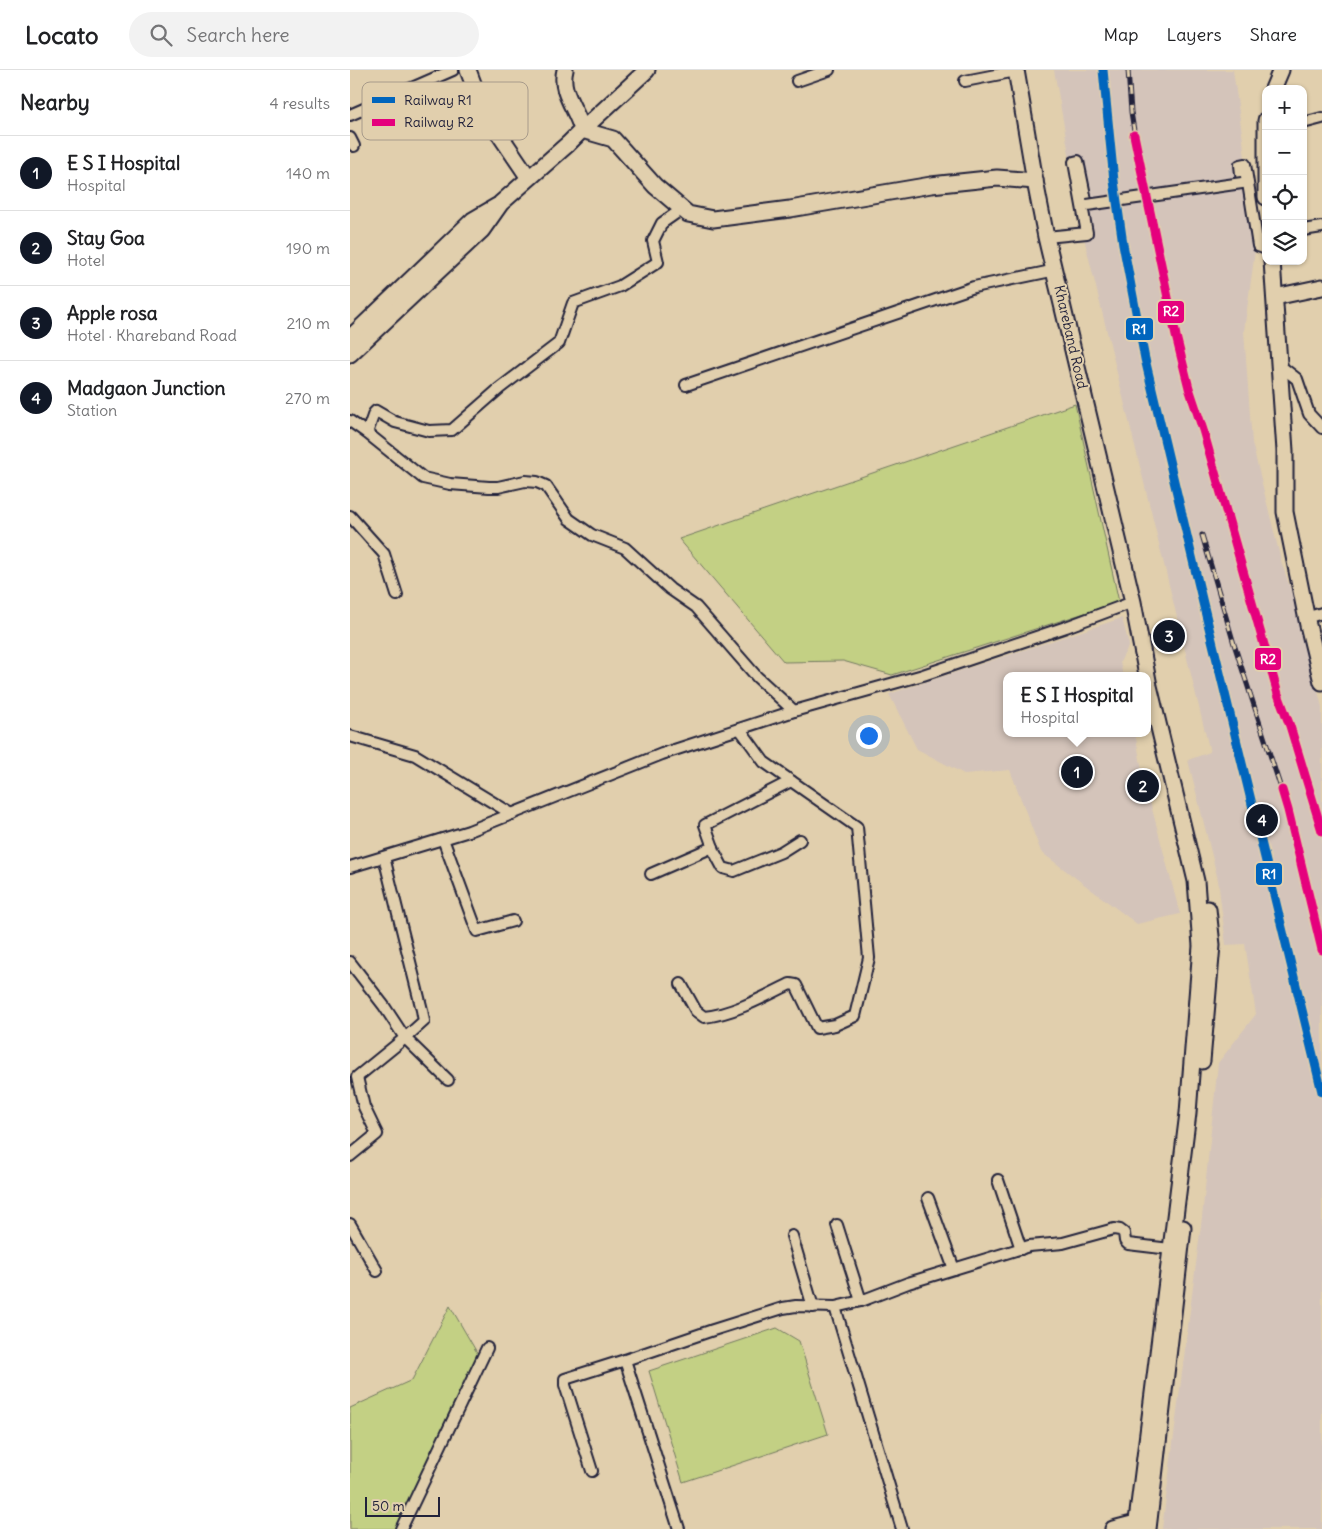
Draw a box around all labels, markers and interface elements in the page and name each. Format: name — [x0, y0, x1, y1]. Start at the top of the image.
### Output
search box — [129, 12, 479, 57]
text: Locato — [25, 20, 99, 50]
icon: search — [147, 21, 175, 49]
text: Search here — [187, 23, 290, 47]
text: Map — [1103, 23, 1138, 46]
text: Layers — [1166, 23, 1222, 46]
text: Share — [1250, 23, 1297, 46]
legend — [362, 82, 528, 140]
map controls — [1262, 85, 1307, 265]
button: + — [1262, 85, 1307, 130]
text: Nearby — [20, 89, 90, 116]
text: Railway R1 — [404, 91, 472, 109]
text: 4 results — [269, 93, 330, 113]
text: Railway R2 — [404, 113, 474, 131]
button: − — [1262, 130, 1307, 175]
text: E S I Hospital — [67, 151, 180, 175]
text: 1 — [33, 163, 39, 183]
text: 140 m — [286, 163, 330, 183]
text: Hospital — [67, 175, 126, 195]
button: locate — [1262, 175, 1307, 220]
button: layers — [1262, 220, 1307, 265]
text: Stay Goa — [67, 226, 145, 250]
text: 2 — [32, 238, 40, 258]
text: 190 m — [286, 238, 330, 258]
text: Hotel — [67, 250, 105, 270]
street label: Khareband Road — [1050, 283, 1092, 391]
line badge: R2 — [1157, 300, 1185, 324]
text: Apple rosa — [67, 301, 158, 325]
text: R2 — [1163, 302, 1180, 320]
text: 3 — [31, 313, 41, 333]
text: 210 m — [287, 313, 330, 333]
line badge: R1 — [1125, 317, 1154, 341]
text: R1 — [1132, 320, 1146, 338]
text: Hotel · Khareband Road — [67, 325, 237, 345]
text: Madgaon Junction — [67, 376, 226, 400]
text: 4 — [31, 388, 41, 408]
text: 270 m — [285, 388, 330, 408]
text: Station — [67, 400, 117, 420]
pin: 3 — [1153, 617, 1185, 655]
line badge: R2 — [1254, 647, 1282, 671]
text: R2 — [1260, 650, 1277, 668]
popup — [1003, 672, 1151, 737]
text: E S I Hospital — [1020, 683, 1134, 707]
text: Hospital — [1020, 707, 1079, 727]
your location — [856, 723, 882, 749]
pin: 1 — [1061, 753, 1093, 791]
pin: 2 — [1127, 767, 1159, 805]
pin: 4 — [1246, 801, 1278, 839]
line badge: R1 — [1255, 862, 1283, 886]
text: R1 — [1262, 865, 1276, 883]
scale bar — [365, 1494, 440, 1517]
text: 50 m — [372, 1497, 405, 1515]

